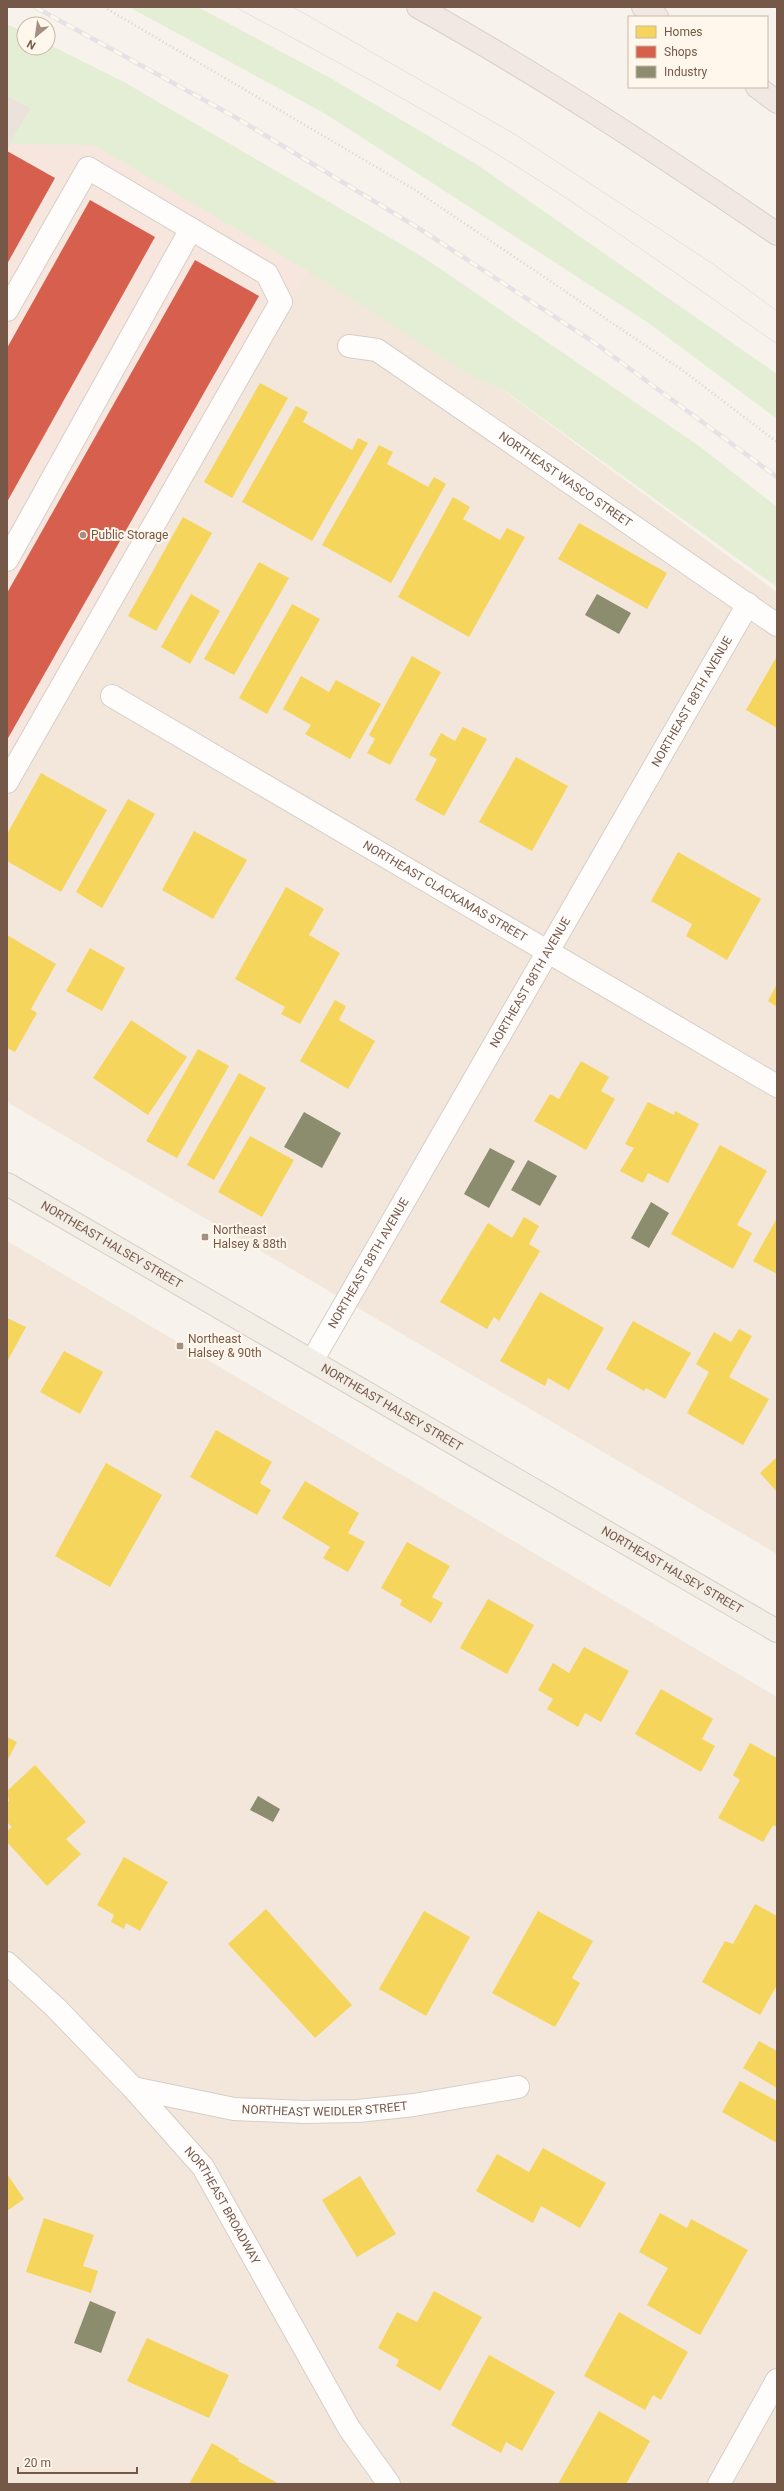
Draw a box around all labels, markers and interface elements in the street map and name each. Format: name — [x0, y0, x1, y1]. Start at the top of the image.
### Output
north arrow — [16, 16, 56, 56]
legend — [628, 16, 768, 88]
text: Homes — [664, 25, 702, 39]
text: N — [25, 37, 38, 52]
text: Shops — [664, 45, 698, 59]
text: Industry — [664, 65, 708, 79]
street label: NORTHEAST WASCO STREET — [496, 429, 635, 530]
place label: Public Storage — [91, 528, 168, 542]
marker: Public Storage — [78, 530, 88, 540]
street label: NORTHEAST 88TH AVENUE — [649, 634, 735, 769]
street label: NORTHEAST CLACKAMAS STREET — [360, 838, 529, 945]
street label: NORTHEAST 88TH AVENUE — [487, 914, 573, 1050]
street label: NORTHEAST 88TH AVENUE — [325, 1195, 412, 1331]
street label: NORTHEAST HALSEY STREET — [39, 1198, 185, 1291]
place label: Northeast Halsey & 88th — [213, 1223, 287, 1251]
marker: Northeast Halsey & 88th — [200, 1232, 210, 1242]
place label: Northeast Halsey & 90th — [188, 1332, 262, 1360]
marker: Northeast Halsey & 90th — [175, 1341, 185, 1351]
street label: NORTHEAST HALSEY STREET — [319, 1361, 465, 1454]
street label: NORTHEAST HALSEY STREET — [599, 1524, 745, 1617]
street label: NORTHEAST WEIDLER STREET — [241, 2099, 408, 2119]
street label: NORTHEAST BROADWAY — [181, 2144, 263, 2267]
scale bar — [18, 2449, 137, 2475]
text: 20 m — [24, 2456, 51, 2470]

